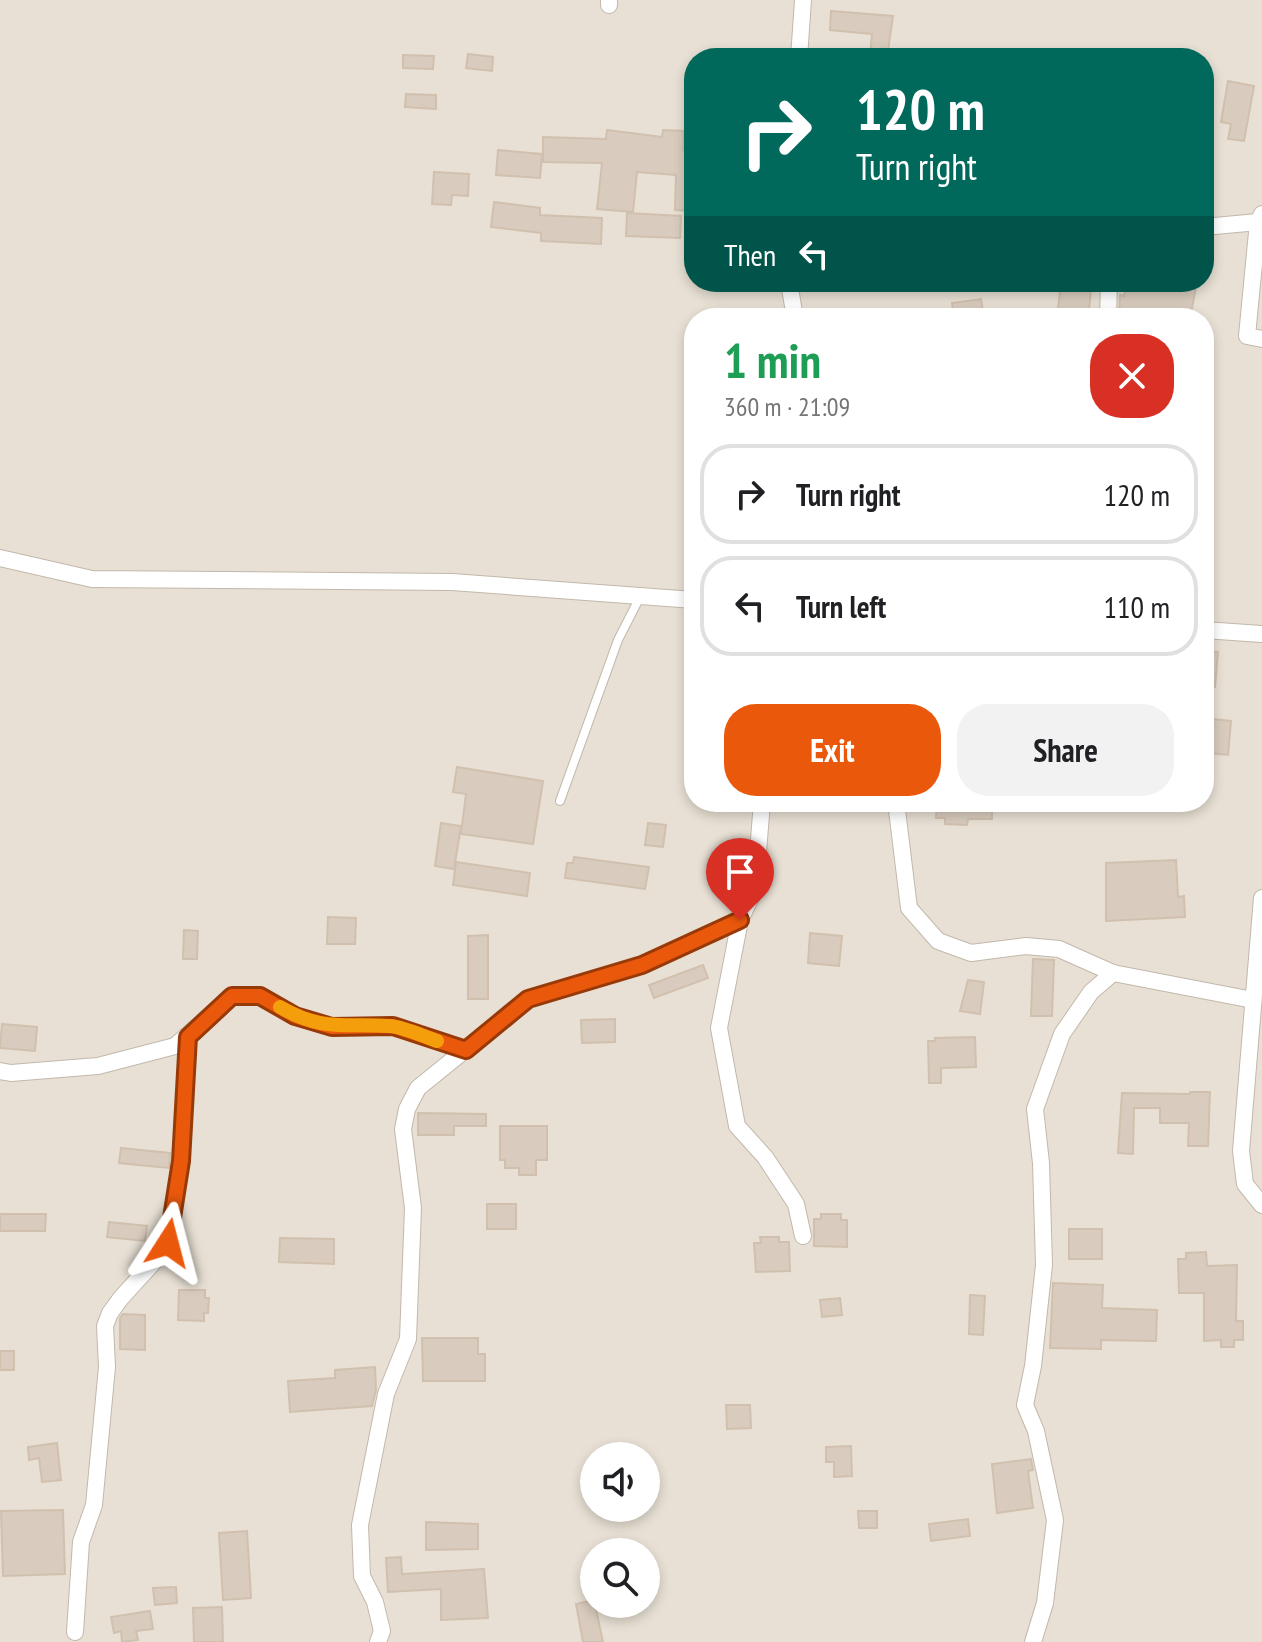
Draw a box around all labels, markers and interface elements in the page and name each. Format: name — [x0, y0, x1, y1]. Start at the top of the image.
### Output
text: 120 m — [856, 73, 985, 145]
icon: right — [724, 80, 828, 184]
text: Turn right — [856, 143, 977, 190]
icon: left — [792, 232, 836, 276]
text: Then — [724, 235, 776, 274]
text: 1 min — [724, 329, 821, 391]
button: close — [1090, 334, 1174, 418]
text: 360 m · 21:09 — [724, 390, 850, 423]
icon: right — [728, 472, 772, 516]
text: Turn right — [796, 475, 900, 514]
text: 120 m — [1104, 475, 1170, 514]
icon: left — [728, 584, 772, 628]
text: Turn left — [796, 587, 886, 626]
text: 110 m — [1104, 587, 1170, 626]
button: Exit — [724, 704, 941, 796]
button: Share — [957, 704, 1174, 796]
pin — [706, 838, 774, 920]
icon: arrive — [718, 850, 762, 894]
position arrow — [126, 1201, 210, 1285]
map controls — [580, 1442, 660, 1618]
button: sound — [580, 1442, 660, 1522]
button: search — [580, 1538, 660, 1618]

